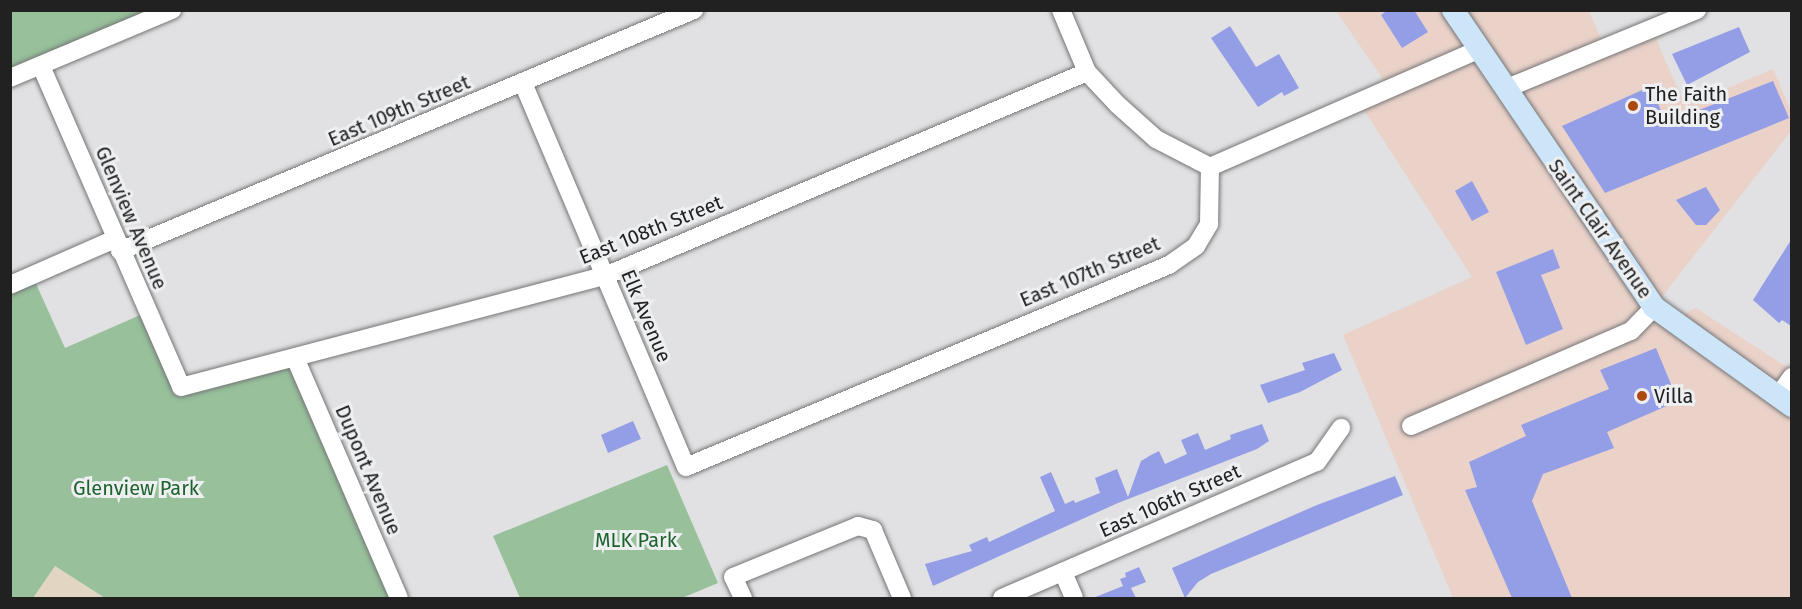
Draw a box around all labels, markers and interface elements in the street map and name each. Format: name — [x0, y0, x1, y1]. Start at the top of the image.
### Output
street label: East 109th Street — [325, 70, 473, 152]
place label: The Faith Building — [1645, 83, 1727, 130]
marker: The Faith Building — [1626, 99, 1640, 113]
street label: Glenview Avenue — [90, 143, 172, 293]
street label: Saint Clair Avenue — [1543, 155, 1657, 303]
street label: East 108th Street — [576, 190, 726, 270]
street label: East 107th Street — [1016, 232, 1164, 312]
street label: Elk Avenue — [616, 266, 676, 366]
place label: Villa — [1654, 384, 1693, 408]
marker: Villa — [1635, 389, 1649, 403]
street label: Dupont Avenue — [330, 401, 406, 539]
street label: East 106th Street — [1096, 459, 1244, 543]
park label: Glenview Park — [73, 476, 199, 500]
park label: MLK Park — [595, 528, 677, 552]

